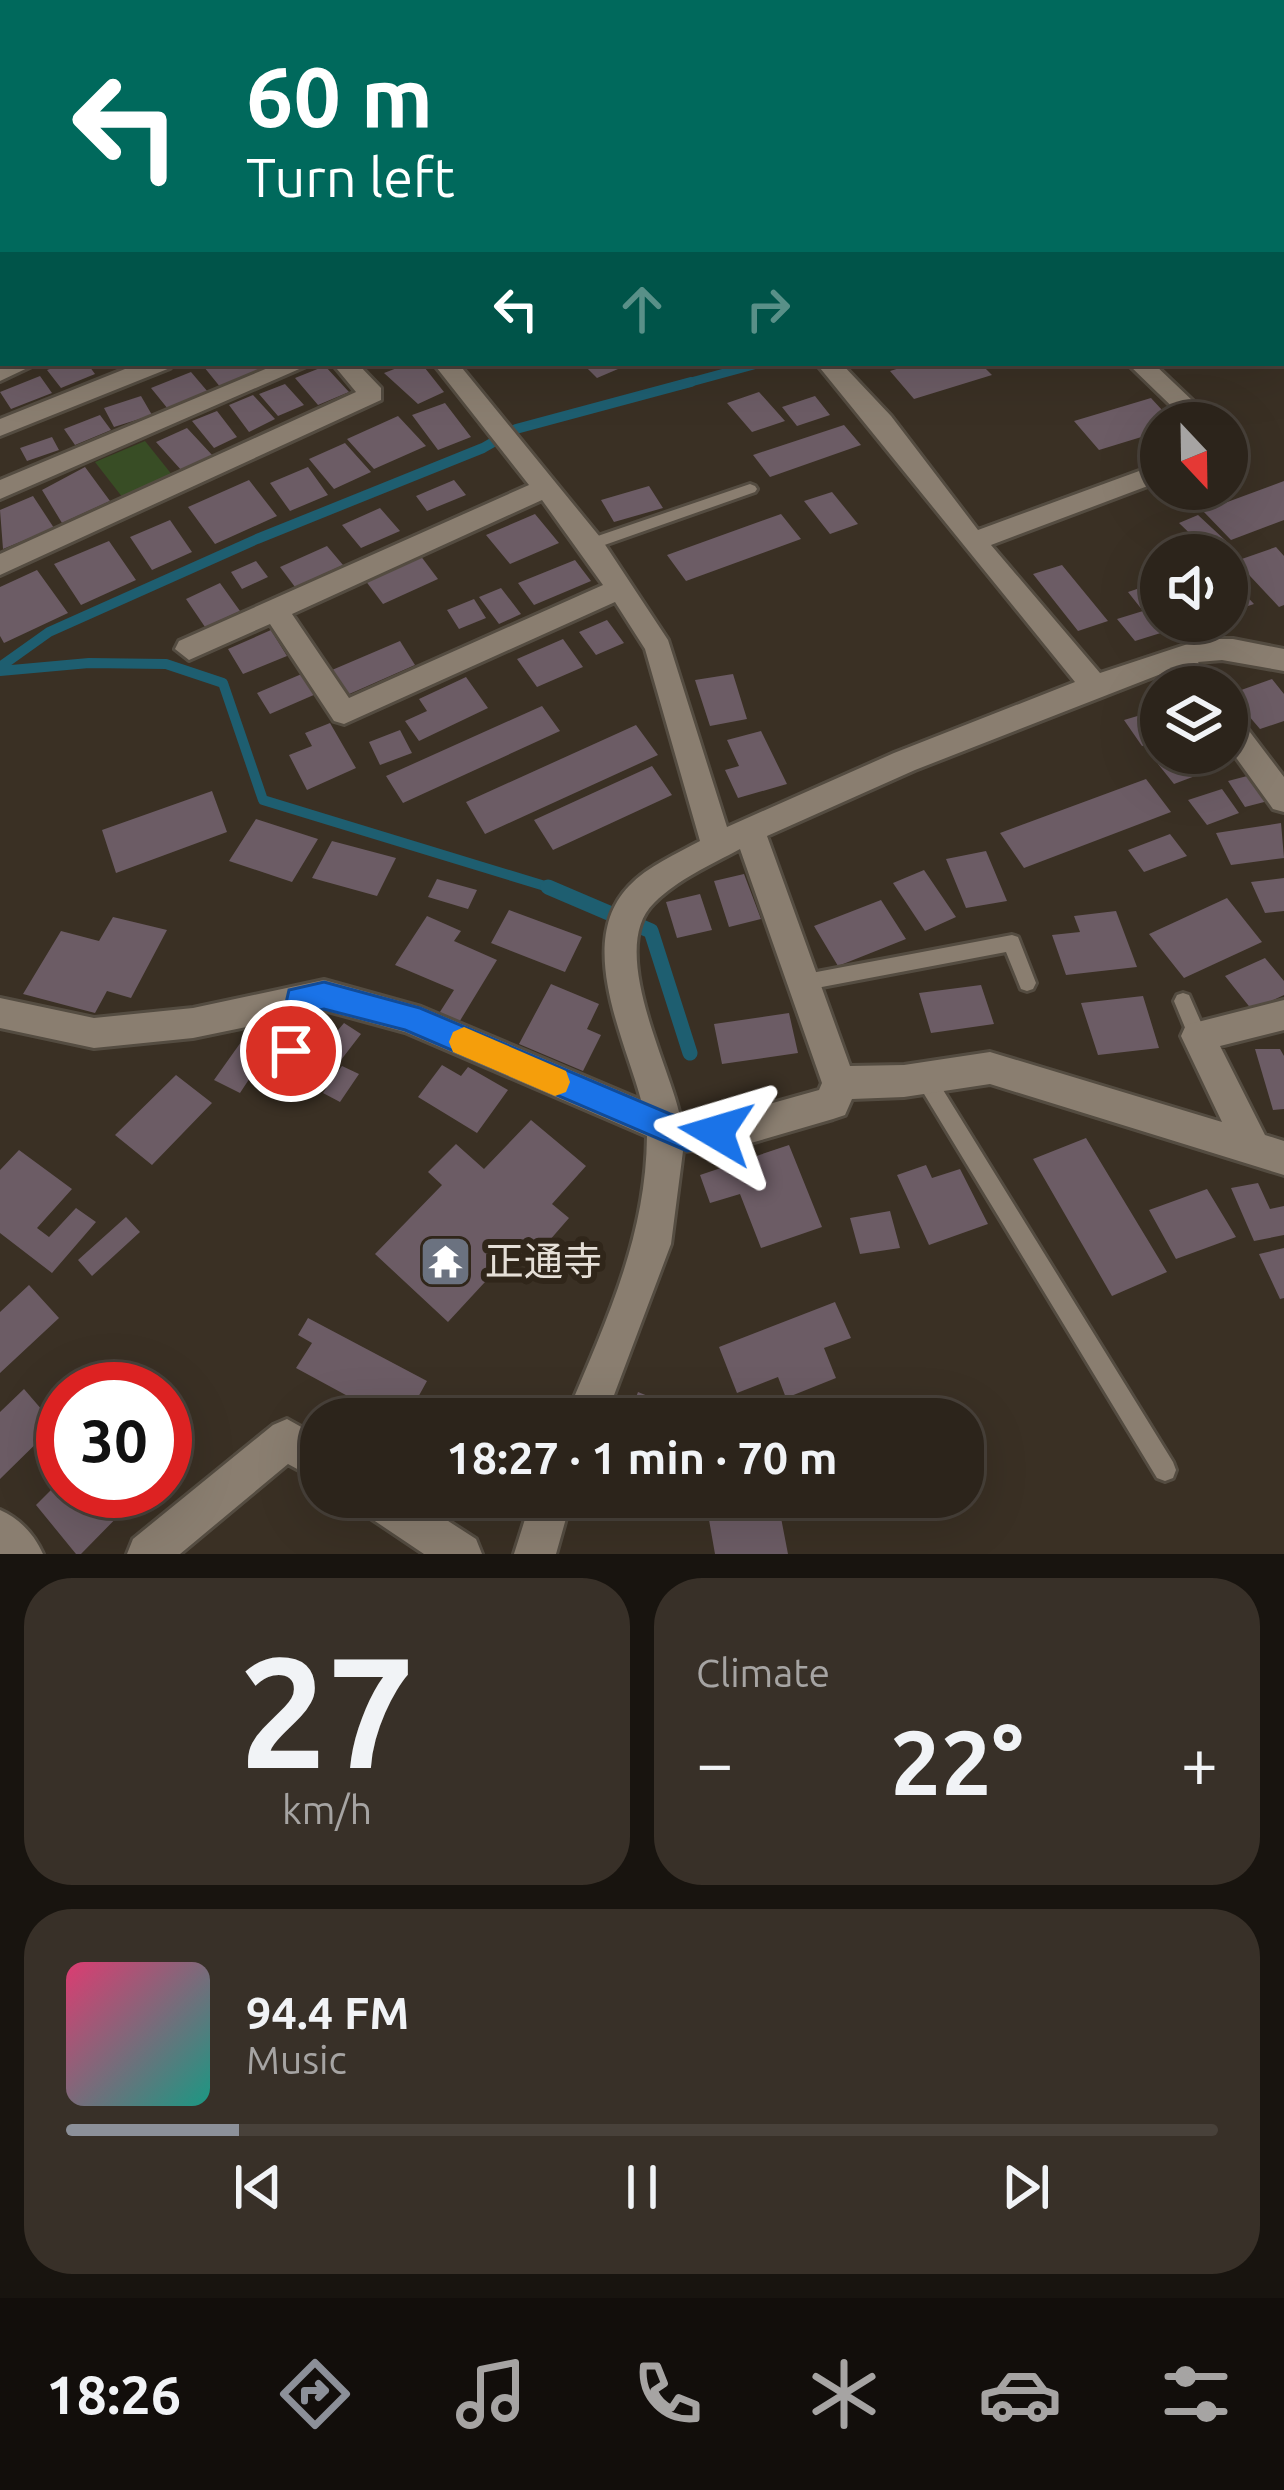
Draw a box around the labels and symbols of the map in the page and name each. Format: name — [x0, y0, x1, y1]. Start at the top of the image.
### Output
north arrow — [1140, 402, 1248, 510]
pin — [240, 1000, 342, 1102]
position arrow — [653, 1069, 779, 1195]
temple icon: 正通寺 — [418, 1233, 474, 1289]
place label: 正通寺 — [485, 1239, 602, 1282]
speed limit sign: 30 — [36, 1362, 192, 1518]

